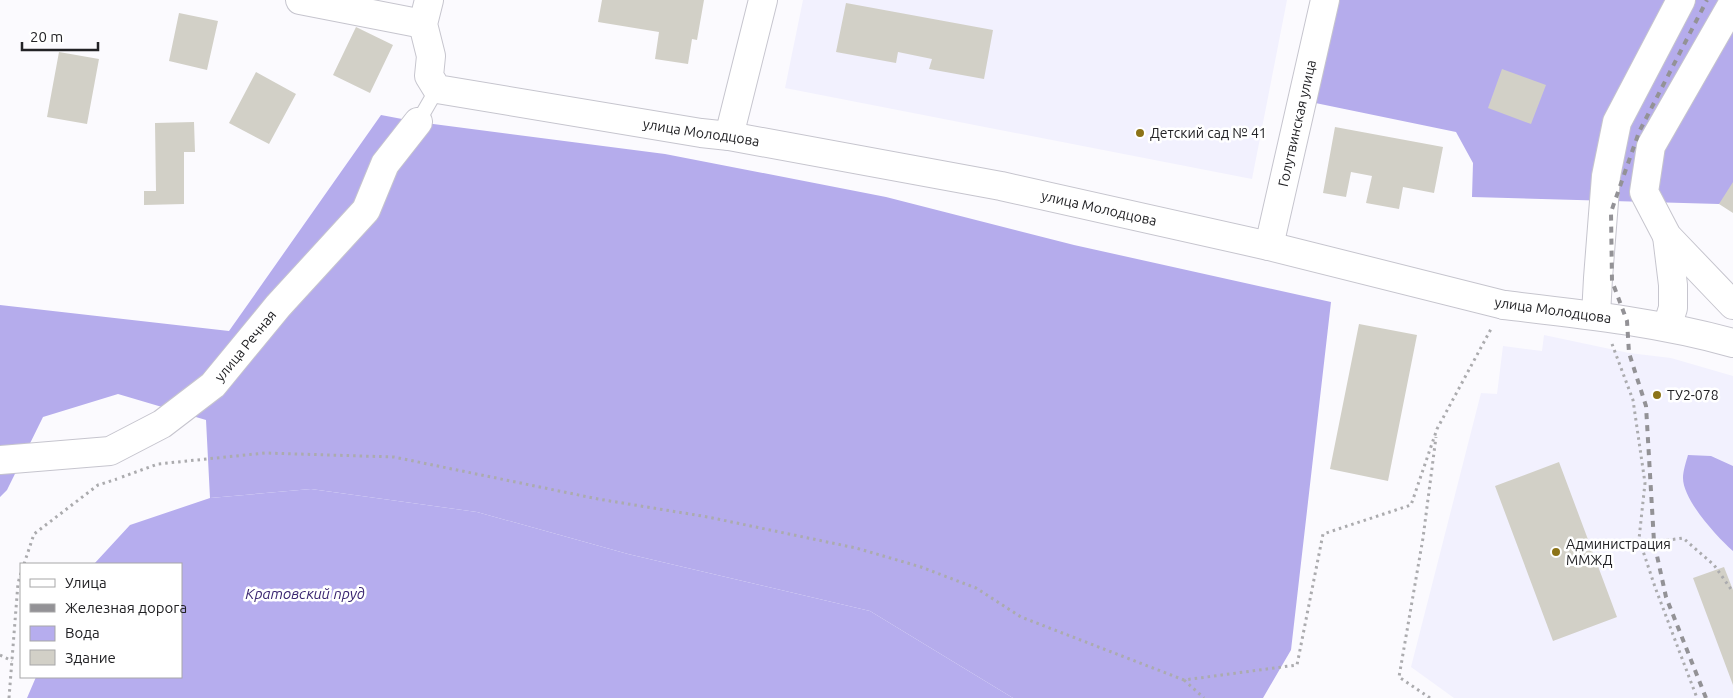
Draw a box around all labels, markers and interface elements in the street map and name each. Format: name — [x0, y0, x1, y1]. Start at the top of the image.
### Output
scale bar — [22, 20, 99, 52]
text: 20 m — [30, 28, 63, 45]
street label: Голутвинская улица — [1275, 58, 1319, 188]
street label: улица Молодцова — [642, 115, 761, 149]
place label: Детский сад № 41 — [1150, 125, 1267, 141]
marker: Детский сад № 41 — [1134, 127, 1146, 139]
street label: улица Молодцова — [1040, 187, 1158, 229]
street label: улица Молодцова — [1494, 294, 1612, 326]
street label: улица Речная — [211, 307, 279, 385]
place label: ТУ2-078 — [1667, 387, 1719, 403]
marker: ТУ2-078 — [1651, 389, 1663, 401]
place label: Администрация ММЖД — [1566, 536, 1671, 568]
marker: Администрация ММЖД — [1550, 546, 1562, 558]
legend — [20, 563, 182, 678]
text: Улица — [65, 574, 107, 591]
water label: Кратовский пруд — [245, 585, 365, 602]
text: Железная дорога — [65, 599, 187, 616]
text: Вода — [65, 624, 100, 641]
text: Здание — [65, 649, 116, 666]

